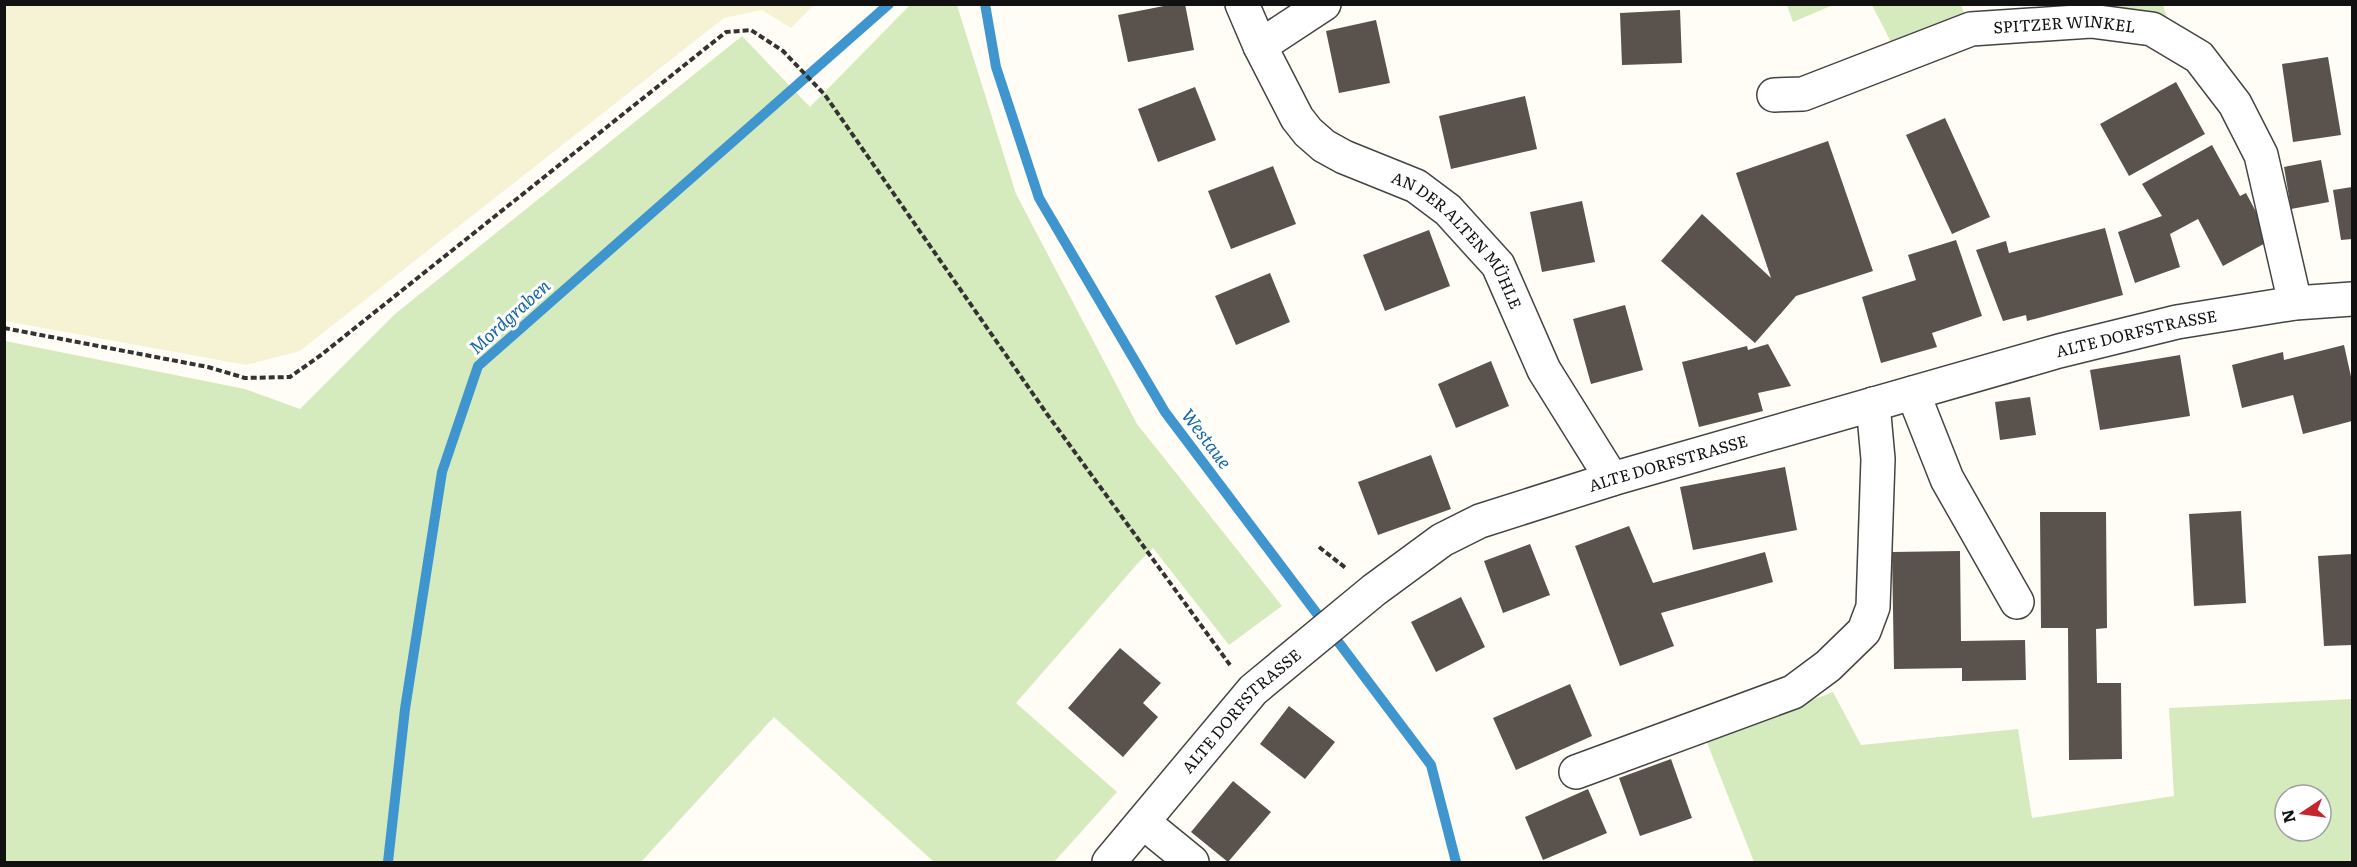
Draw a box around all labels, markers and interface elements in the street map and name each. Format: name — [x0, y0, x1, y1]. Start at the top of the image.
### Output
street label: SPITZER WINKEL — [1993, 8, 2137, 38]
street label: AN DER ALTEN MÜHLE — [1388, 164, 1529, 312]
water label: Mordgraben — [462, 272, 556, 360]
street label: ALTE DORFSTRASSE — [2053, 303, 2218, 362]
water label: Westaue — [1176, 402, 1239, 474]
street label: ALTE DORFSTRASSE — [1585, 428, 1750, 497]
street label: ALTE DORFSTRASSE — [1175, 642, 1306, 778]
north arrow — [2273, 783, 2333, 843]
text: N — [2274, 807, 2301, 826]

